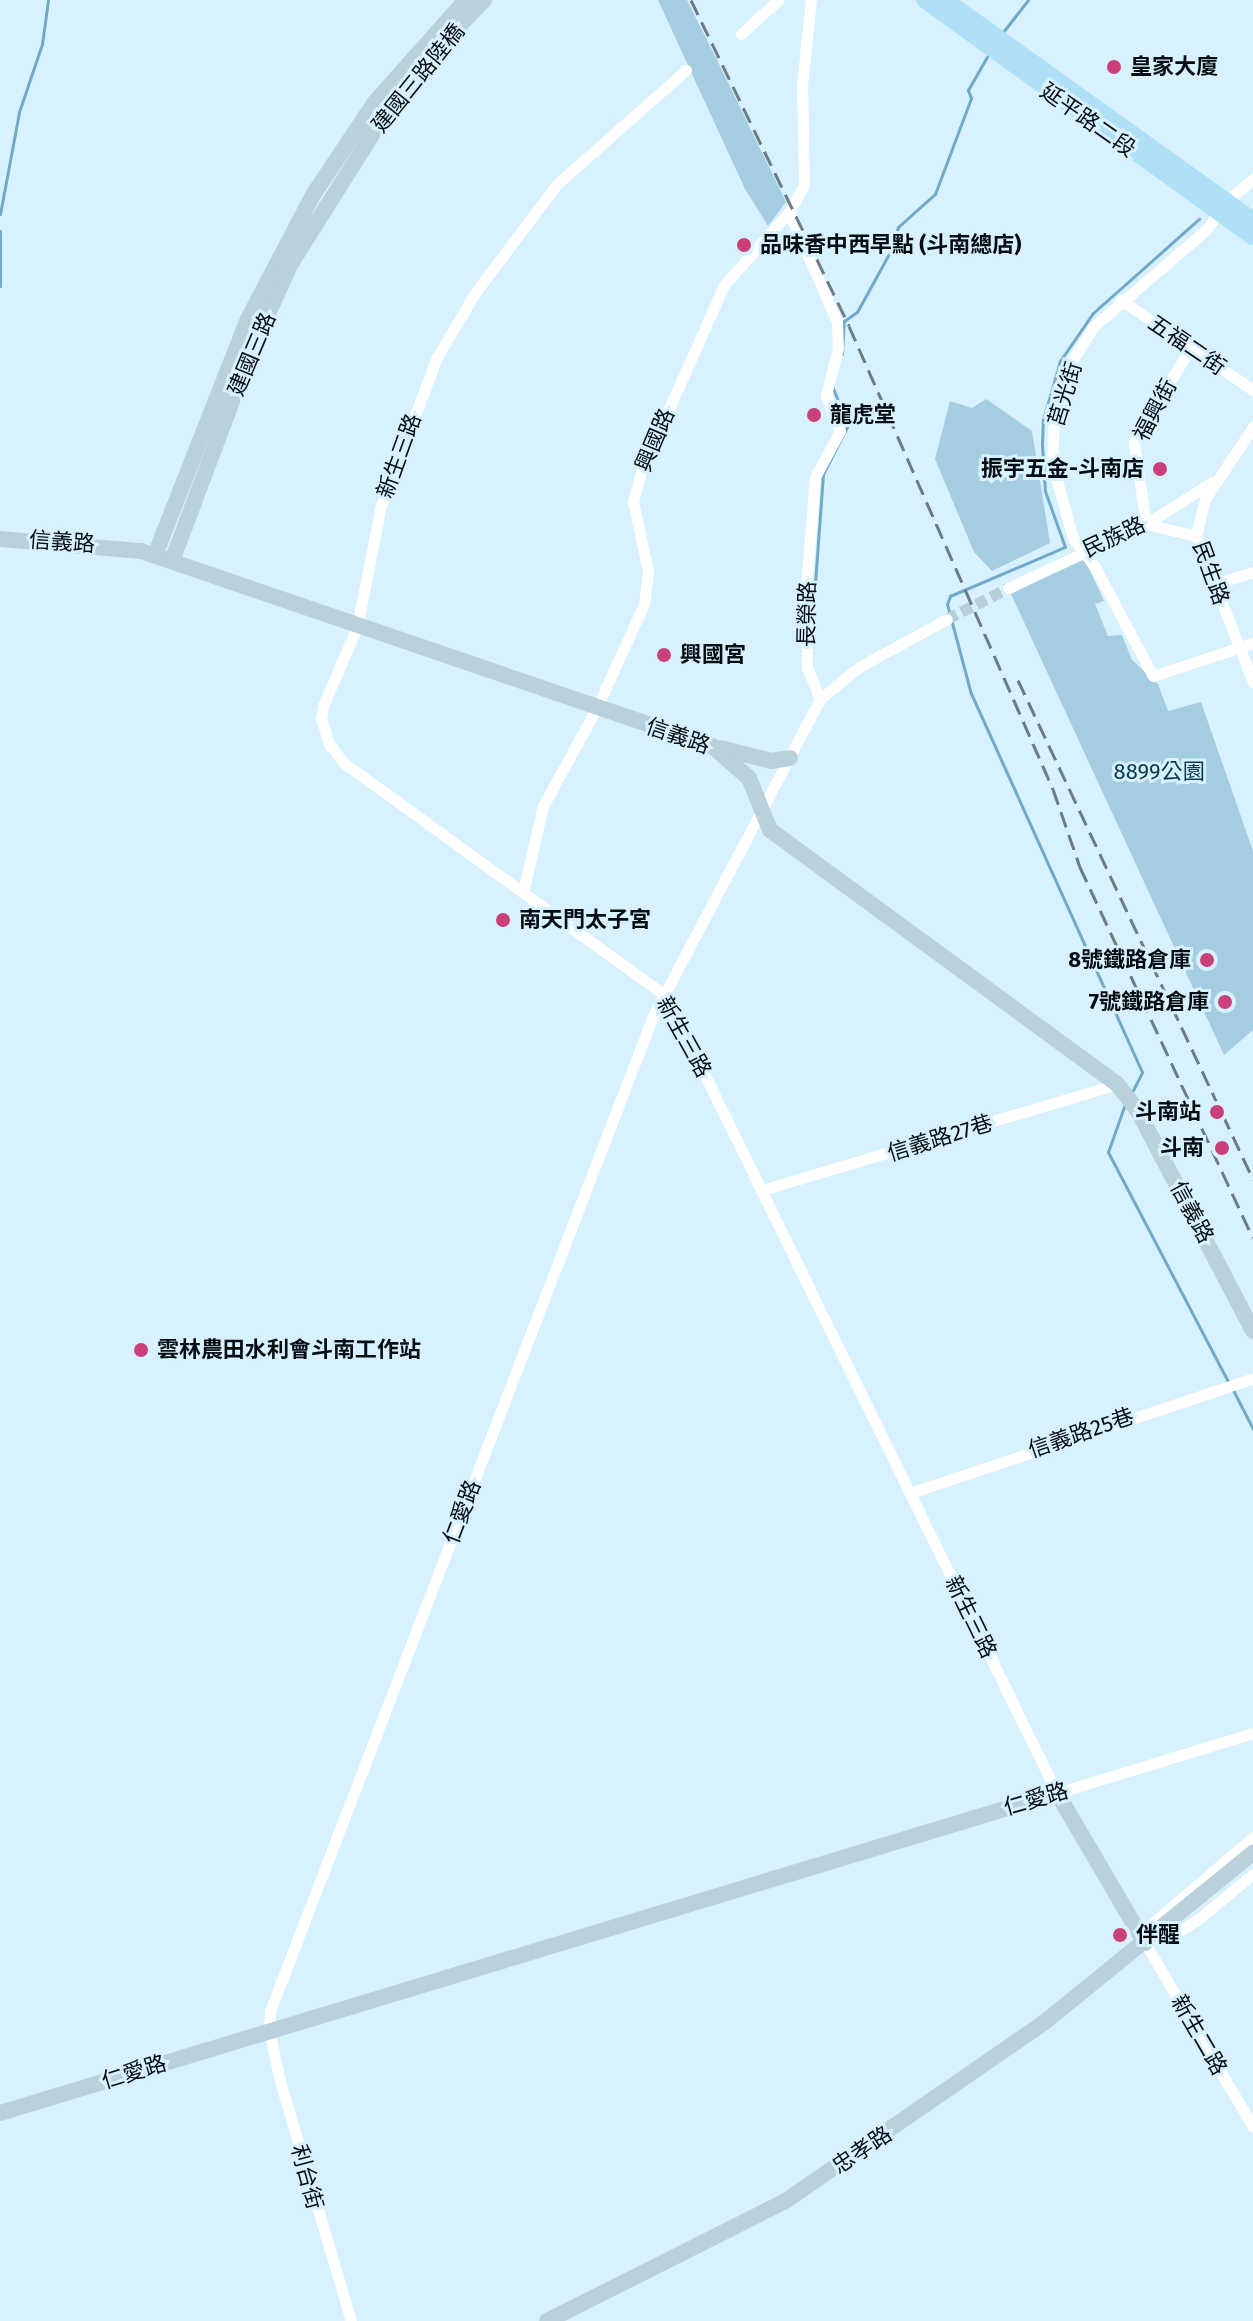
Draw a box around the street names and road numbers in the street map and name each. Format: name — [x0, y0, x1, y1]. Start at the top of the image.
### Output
street label: 建國三路陸橋 — [366, 18, 470, 138]
street label: 延平路二段 — [1035, 78, 1141, 162]
street label: 建國三路 — [223, 308, 281, 400]
street label: 五福二街 — [1143, 309, 1231, 381]
street label: 莒光街 — [1043, 359, 1087, 429]
street label: 福興街 — [1128, 375, 1182, 445]
street label: 興國路 — [630, 404, 680, 476]
street label: 新生三路 — [372, 410, 426, 502]
street label: 民族路 — [1079, 511, 1149, 563]
street label: 信義路 — [28, 527, 96, 557]
street label: 民生路 — [1187, 537, 1235, 609]
street label: 長榮路 — [793, 581, 821, 647]
street label: 信義路 — [643, 713, 713, 759]
street label: 新生三路 — [651, 992, 717, 1082]
street label: 信義路27巷 — [884, 1110, 996, 1166]
street label: 信義路 — [1165, 1177, 1219, 1247]
street label: 信義路25巷 — [1025, 1403, 1137, 1463]
street label: 仁愛路 — [438, 1476, 486, 1548]
street label: 新生三路 — [940, 1572, 1002, 1662]
street label: 仁愛路 — [1001, 1777, 1071, 1821]
street label: 新生二路 — [1166, 1990, 1232, 2080]
street label: 仁愛路 — [99, 2050, 169, 2094]
street label: 忠孝路 — [827, 2121, 897, 2179]
street label: 利台街 — [286, 2142, 328, 2212]

